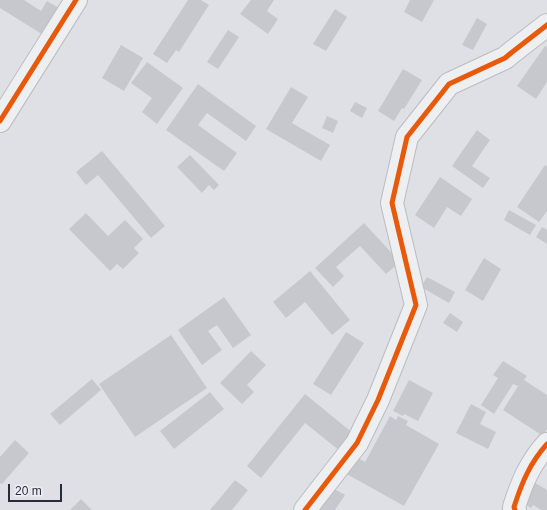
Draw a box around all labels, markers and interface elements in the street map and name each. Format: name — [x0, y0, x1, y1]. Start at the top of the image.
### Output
scale bar — [10, 476, 64, 502]
text: 20 m — [15, 484, 42, 498]

